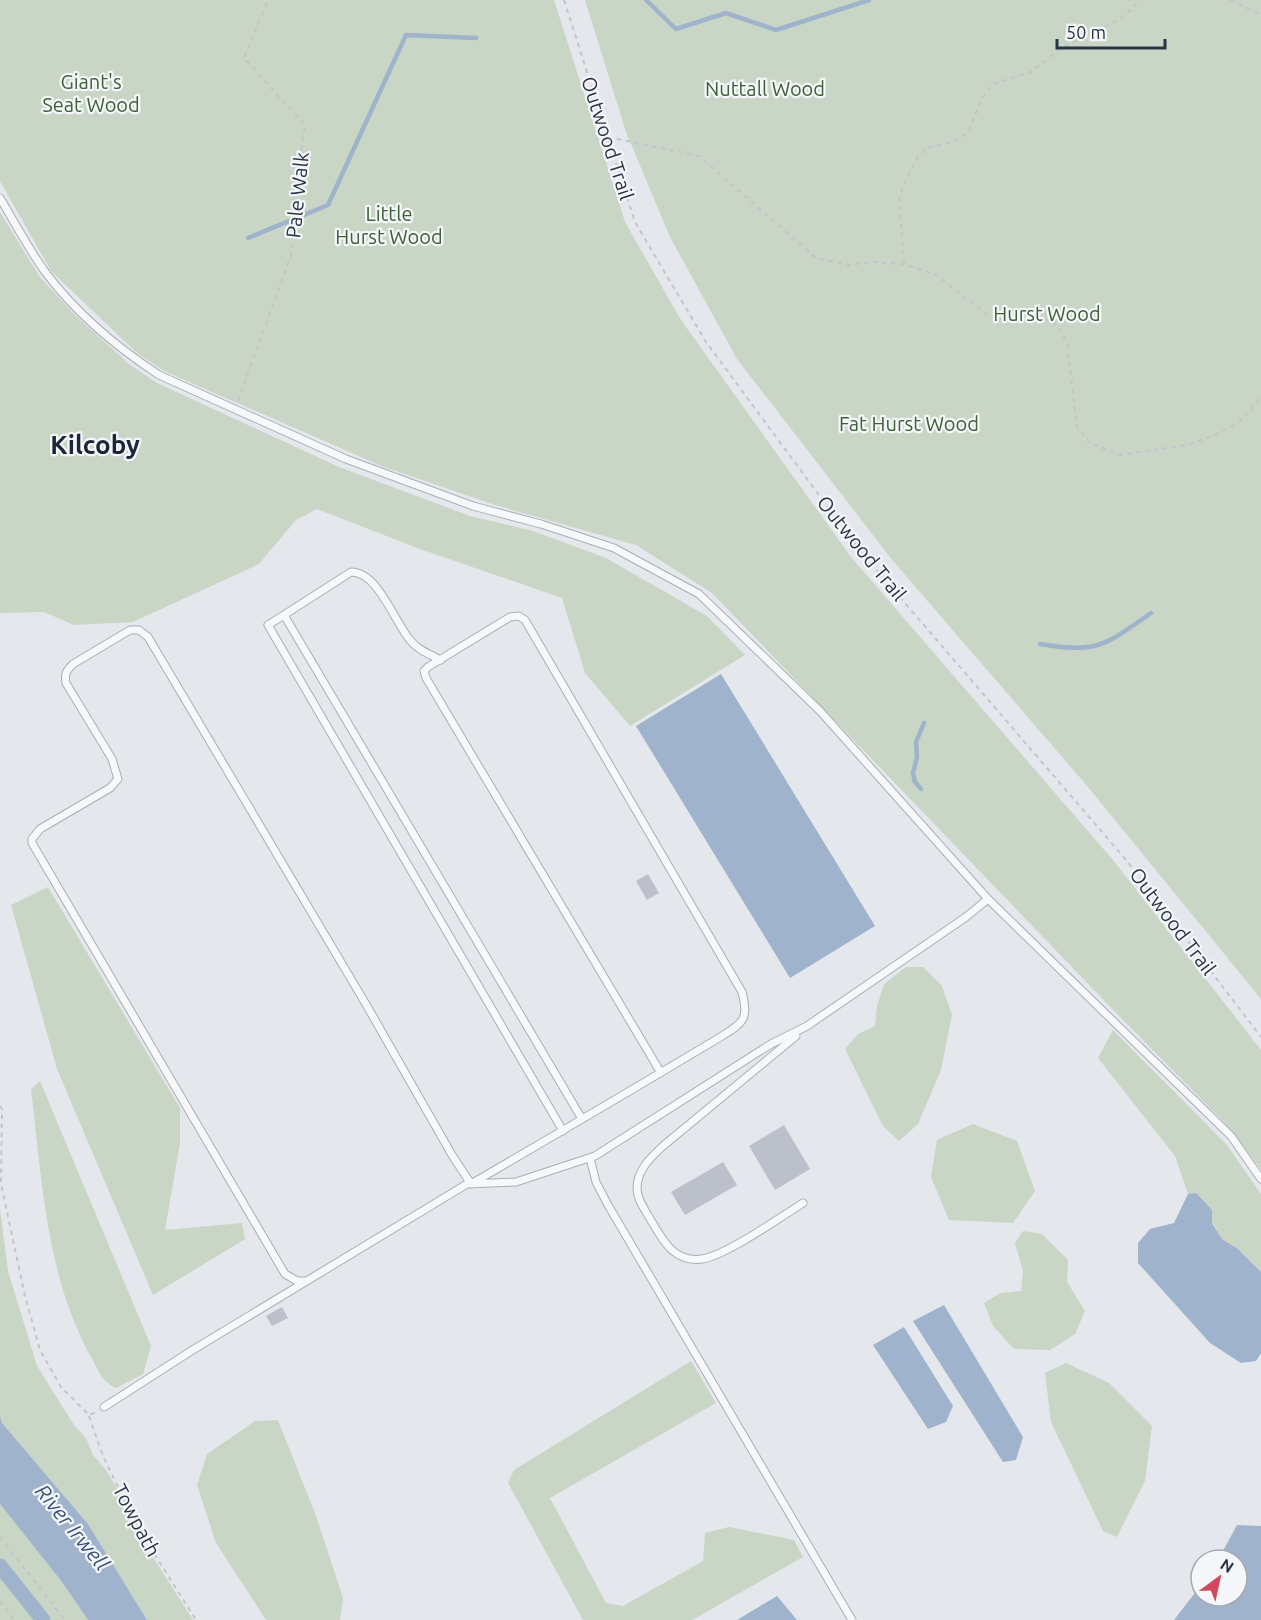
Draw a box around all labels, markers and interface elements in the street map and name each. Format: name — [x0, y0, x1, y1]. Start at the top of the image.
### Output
scale bar — [1057, 12, 1165, 50]
text: 50 m — [1066, 22, 1106, 42]
park label: Giant's Seat Wood — [42, 70, 140, 116]
street label: Outwood Trail — [577, 73, 639, 203]
park label: Nuttall Wood — [705, 77, 825, 100]
street label: Pale Walk — [281, 151, 313, 239]
park label: Little Hurst Wood — [335, 202, 443, 248]
park label: Hurst Wood — [993, 302, 1101, 325]
park label: Fat Hurst Wood — [839, 412, 979, 435]
district label: Kilcoby — [50, 430, 140, 459]
street label: Outwood Trail — [813, 491, 911, 605]
street label: Outwood Trail — [1125, 863, 1221, 979]
water label: River Irwell — [31, 1479, 115, 1575]
street label: Towpath — [108, 1480, 166, 1560]
north arrow — [1189, 1548, 1249, 1608]
text: N — [1217, 1555, 1237, 1576]

